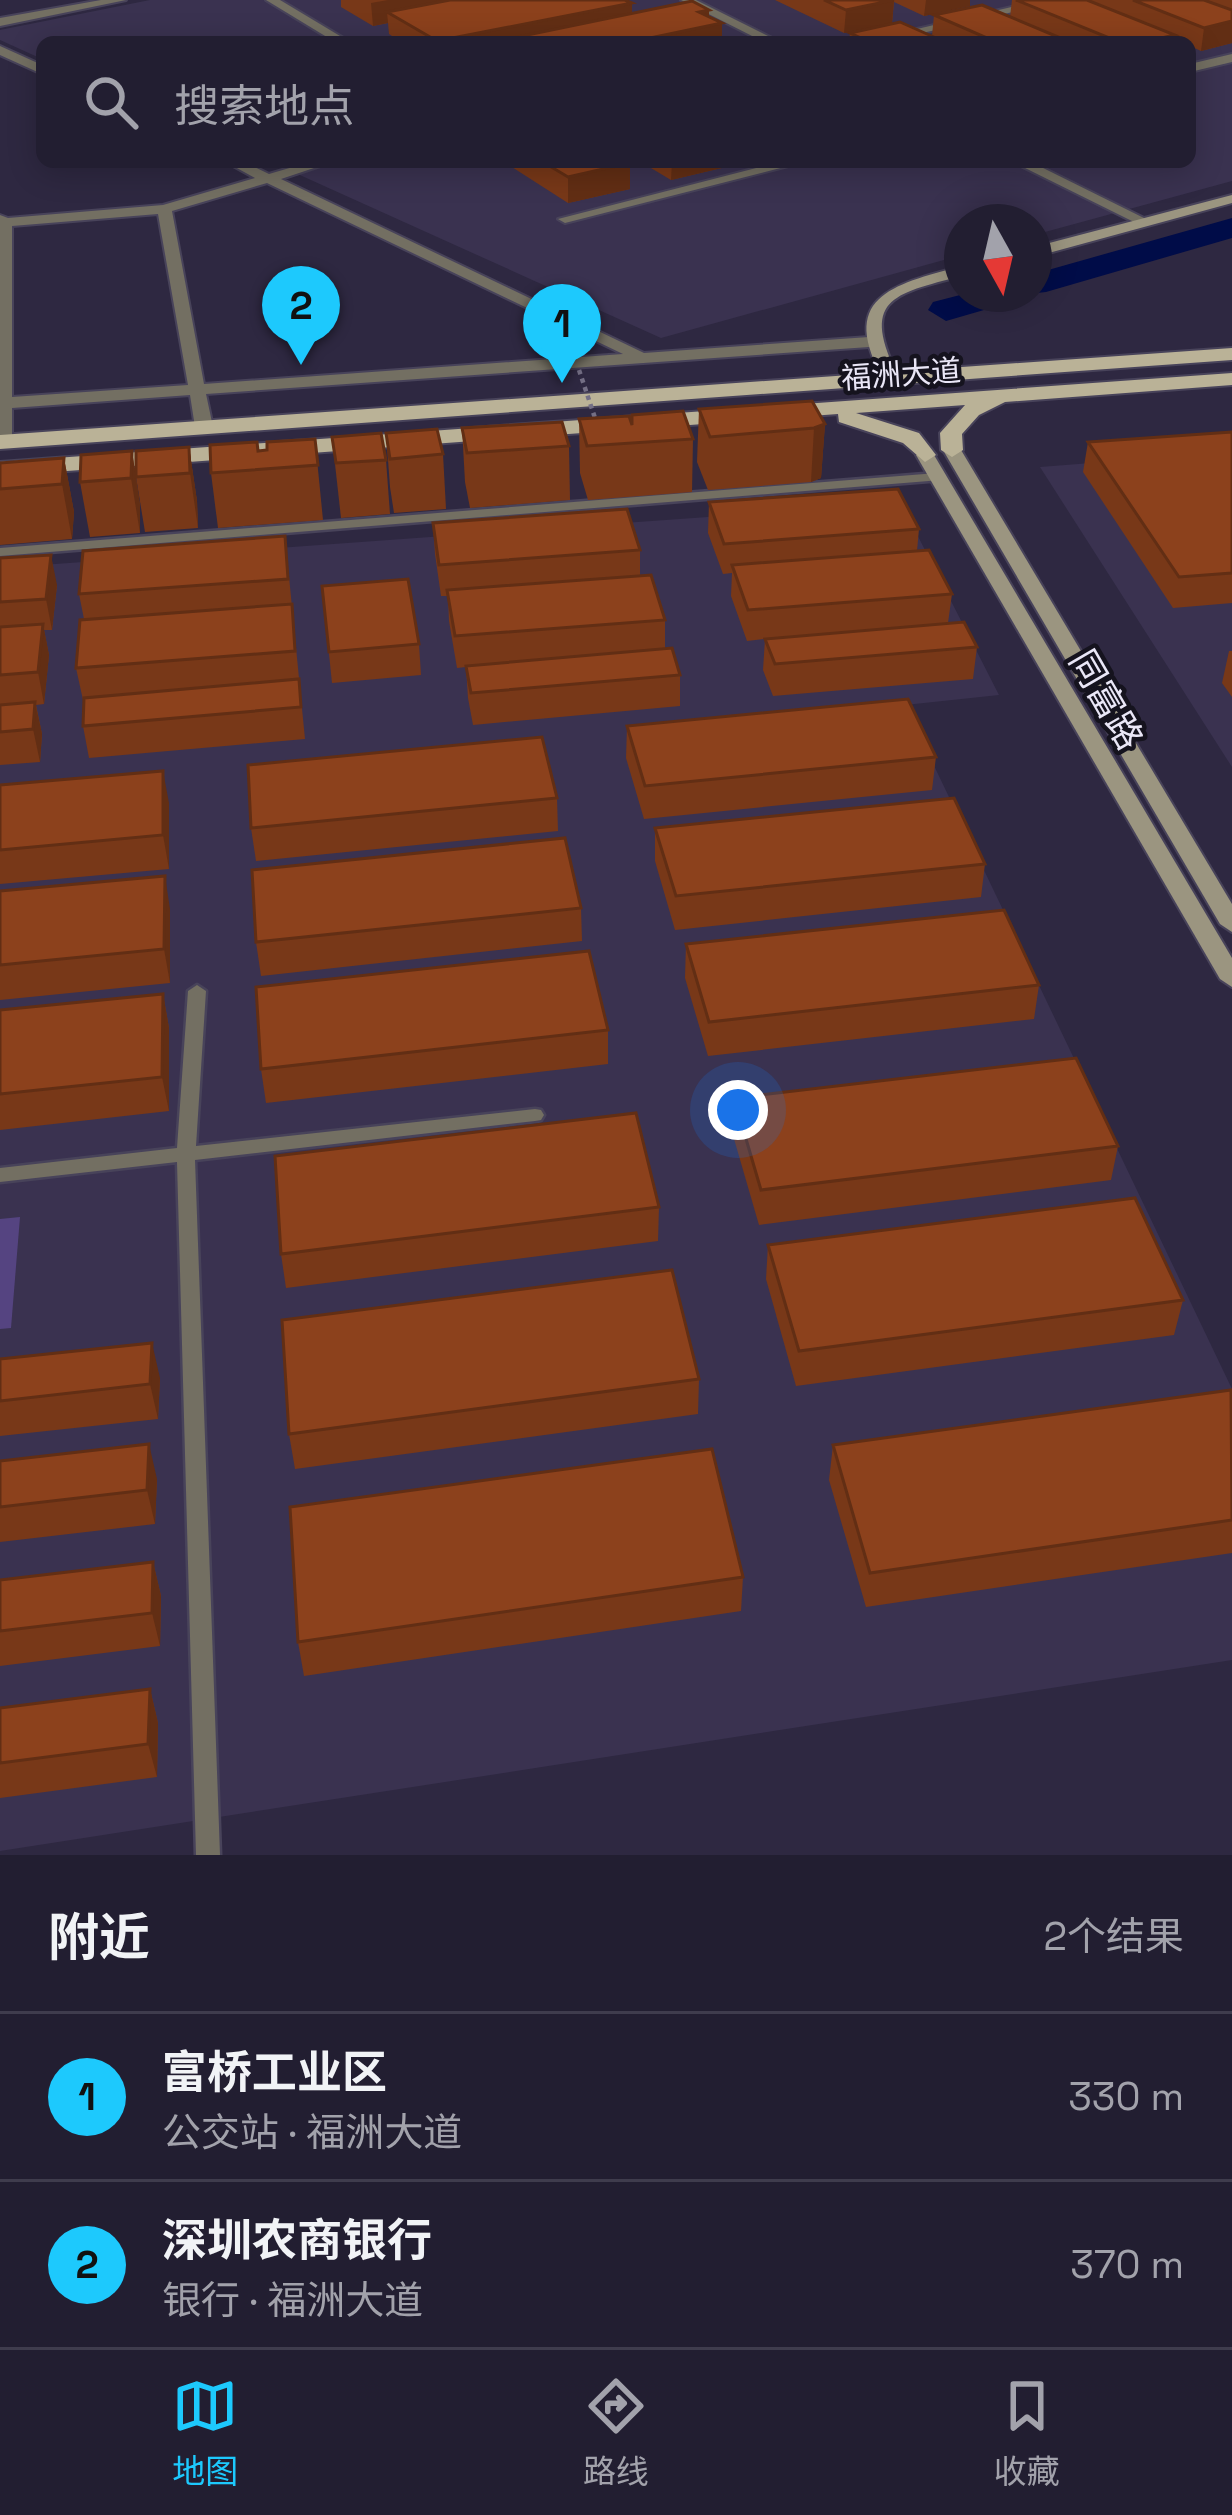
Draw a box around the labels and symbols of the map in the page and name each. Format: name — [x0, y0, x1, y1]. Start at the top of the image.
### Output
north arrow — [944, 204, 1052, 312]
pin: 2 — [262, 266, 340, 365]
pin: 1 — [523, 284, 601, 383]
street label: 福洲大道 — [840, 350, 962, 398]
street label: 同富路 — [1059, 642, 1153, 758]
your location — [708, 1080, 768, 1140]

